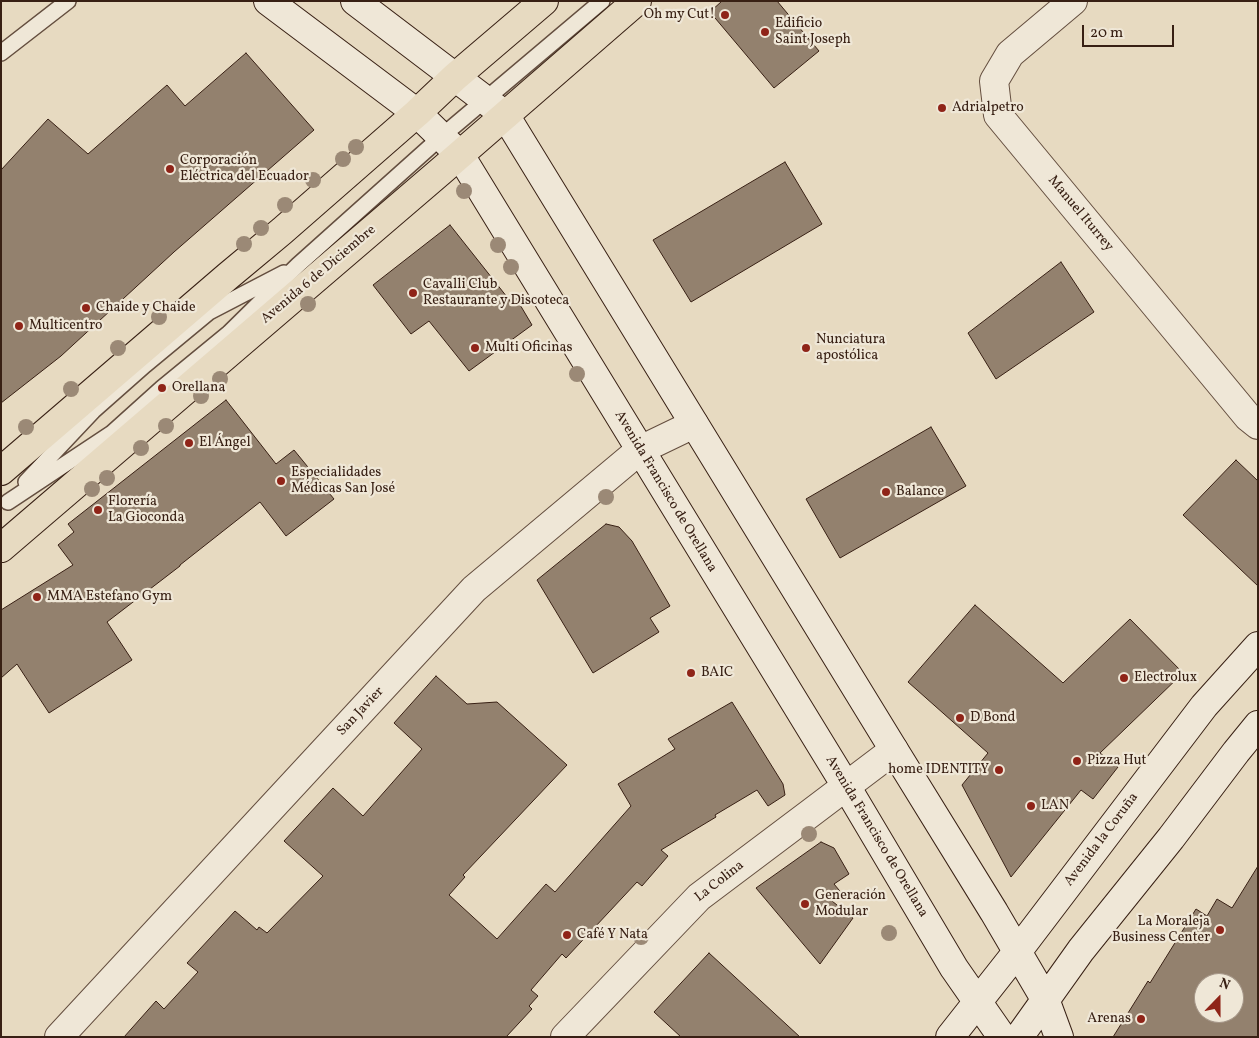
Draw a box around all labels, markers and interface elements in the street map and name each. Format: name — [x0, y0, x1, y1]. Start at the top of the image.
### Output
place label: Oh my Cut! — [644, 7, 715, 23]
marker: Oh my Cut! — [719, 9, 731, 21]
scale bar — [1084, 15, 1176, 47]
place label: Edificio Saint Joseph — [775, 16, 851, 48]
text: 20 m — [1090, 23, 1123, 44]
marker: Edificio Saint Joseph — [759, 26, 771, 38]
place label: Adrialpetro — [952, 100, 1024, 116]
marker: Adrialpetro — [936, 102, 948, 114]
place label: Corporación Eléctrica del Ecuador — [180, 153, 309, 186]
marker: Corporación Eléctrica del Ecuador — [164, 163, 176, 175]
street label: Manuel Iturrey — [1044, 173, 1116, 255]
street label: Avenida 6 de Diciembre — [258, 222, 380, 328]
place label: Cavalli Club Restaurante y Discoteca — [423, 277, 569, 310]
marker: Cavalli Club Restaurante y Discoteca — [407, 287, 419, 299]
place label: Chaide y Chaide — [96, 300, 196, 316]
marker: Chaide y Chaide — [80, 302, 92, 314]
place label: Multicentro — [29, 318, 102, 334]
marker: Multicentro — [13, 320, 25, 332]
place label: Nunciatura apostólica — [816, 332, 886, 364]
place label: Multi Oficinas — [485, 340, 573, 356]
marker: Multi Oficinas — [469, 342, 481, 354]
marker: Nunciatura apostólica — [800, 342, 812, 354]
place label: Orellana — [172, 380, 225, 396]
marker: Orellana — [156, 382, 168, 394]
street label: Avenida Francisco de Orellana — [610, 408, 720, 576]
place label: El Ángel — [199, 435, 251, 451]
marker: El Ángel — [183, 437, 195, 449]
place label: Especialidades Médicas San José — [291, 465, 395, 498]
marker: Especialidades Médicas San José — [275, 475, 287, 487]
place label: Balance — [896, 484, 944, 500]
marker: Balance — [880, 486, 892, 498]
place label: Florería La Gioconda — [108, 494, 184, 526]
marker: Florería La Gioconda — [92, 504, 104, 516]
place label: MMA Estefano Gym — [47, 589, 172, 605]
marker: MMA Estefano Gym — [31, 591, 43, 603]
place label: BAIC — [701, 665, 733, 681]
marker: BAIC — [685, 667, 697, 679]
place label: Electrolux — [1134, 670, 1197, 686]
marker: Electrolux — [1118, 672, 1130, 684]
street label: San Javier — [334, 684, 388, 740]
place label: D Bond — [970, 710, 1015, 726]
marker: D Bond — [954, 712, 966, 724]
street label: Avenida Francisco de Orellana — [821, 753, 931, 921]
place label: Pizza Hut — [1087, 753, 1146, 769]
marker: Pizza Hut — [1071, 755, 1083, 767]
place label: home IDENTITY — [888, 762, 989, 778]
marker: home IDENTITY — [993, 764, 1005, 776]
street label: Avenida la Coruña — [1061, 790, 1143, 890]
place label: LAN — [1041, 798, 1069, 814]
marker: LAN — [1025, 800, 1037, 812]
street label: La Colina — [692, 858, 748, 906]
place label: Generación Modular — [815, 888, 886, 920]
marker: Generación Modular — [799, 898, 811, 910]
place label: La Moraleja Business Center — [1112, 914, 1210, 946]
marker: La Moraleja Business Center — [1214, 924, 1226, 936]
place label: Café Y Nata — [577, 927, 648, 943]
marker: Café Y Nata — [561, 929, 573, 941]
north arrow — [1194, 973, 1244, 1023]
text: N — [1216, 974, 1233, 995]
place label: Arenas — [1087, 1011, 1131, 1027]
marker: Arenas — [1135, 1013, 1147, 1025]

